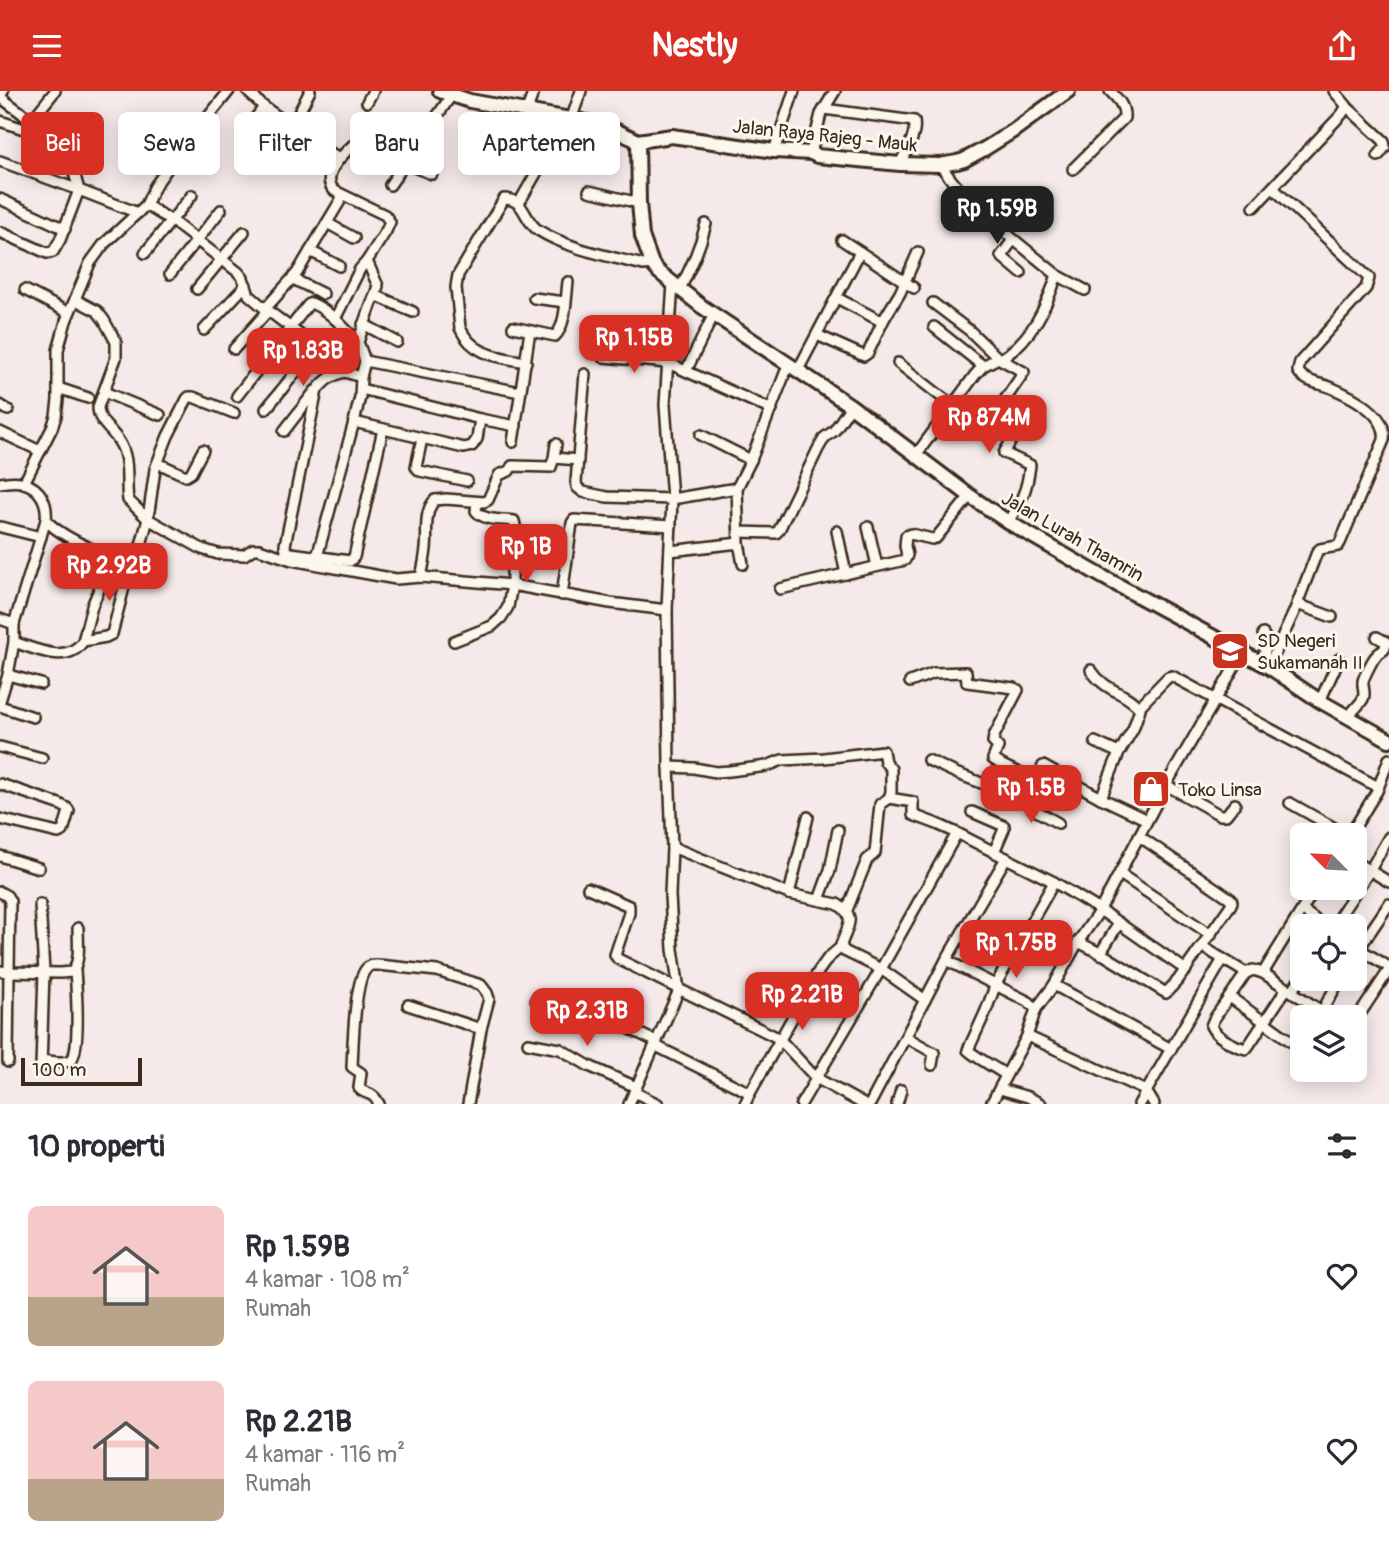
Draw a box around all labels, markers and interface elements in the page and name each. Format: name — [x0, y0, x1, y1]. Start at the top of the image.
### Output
text: Nestly — [652, 26, 737, 66]
icon: menu — [28, 27, 66, 65]
icon: share — [1323, 27, 1361, 65]
chip: Beli — [21, 112, 104, 175]
chip: Sewa — [118, 112, 220, 175]
chip: Filter — [234, 112, 336, 175]
chip: Baru — [350, 112, 444, 175]
chip: Apartemen — [458, 112, 620, 175]
street label: Jalan Raya Rajeg - Mauk — [731, 114, 919, 158]
pin: Rp 1.59B — [925, 187, 1069, 246]
text: Rp 1.59B — [957, 194, 1037, 223]
pin: Rp 1.15B — [562, 315, 706, 375]
text: Rp 1.15B — [595, 323, 673, 352]
pin: Rp 1.83B — [231, 329, 375, 388]
text: Rp 1.83B — [263, 336, 343, 365]
pin: Rp 874M — [924, 395, 1054, 455]
text: Rp 874M — [948, 403, 1030, 432]
street label: Jalan Lurah Thamrin — [997, 486, 1148, 587]
pin: Rp 1B — [477, 525, 575, 584]
text: Rp 1B — [500, 532, 552, 561]
pin: Rp 2.92B — [37, 543, 181, 603]
text: Rp 2.92B — [67, 551, 151, 580]
place label: SD Negeri Sukamanah II — [1257, 629, 1363, 675]
school or university icon: SD Negeri Sukamanah II — [1209, 630, 1251, 672]
pin: Rp 1.5B — [966, 765, 1096, 825]
shop icon: Toko Linsa — [1130, 768, 1172, 810]
text: Rp 1.5B — [997, 773, 1065, 802]
place label: Toko Linsa — [1178, 778, 1262, 802]
north arrow — [1290, 823, 1367, 899]
map controls — [1290, 823, 1367, 1082]
button: locate — [1290, 914, 1367, 991]
pin: Rp 1.75B — [944, 921, 1088, 980]
text: Rp 1.75B — [976, 928, 1056, 957]
pin: Rp 2.21B — [730, 972, 874, 1032]
text: Rp 2.21B — [761, 980, 843, 1009]
pin: Rp 2.31B — [515, 989, 659, 1048]
text: Rp 2.31B — [546, 996, 628, 1025]
button: layers — [1290, 1005, 1367, 1082]
scale bar — [21, 1055, 142, 1087]
text: 100 m — [32, 1058, 86, 1082]
icon: filters — [1323, 1127, 1361, 1165]
text: 10 properti — [28, 1128, 165, 1165]
text: Rp 1.59B — [245, 1228, 350, 1265]
icon: home — [84, 1234, 168, 1318]
icon: heart — [1323, 1257, 1361, 1295]
text: 4 kamar · 108 m² — [245, 1265, 410, 1294]
text: Rumah — [245, 1294, 311, 1323]
text: Rp 2.21B — [245, 1403, 352, 1440]
icon: home — [84, 1409, 168, 1493]
icon: heart — [1323, 1432, 1361, 1470]
text: 4 kamar · 116 m² — [245, 1440, 405, 1469]
text: Rumah — [245, 1469, 311, 1498]

